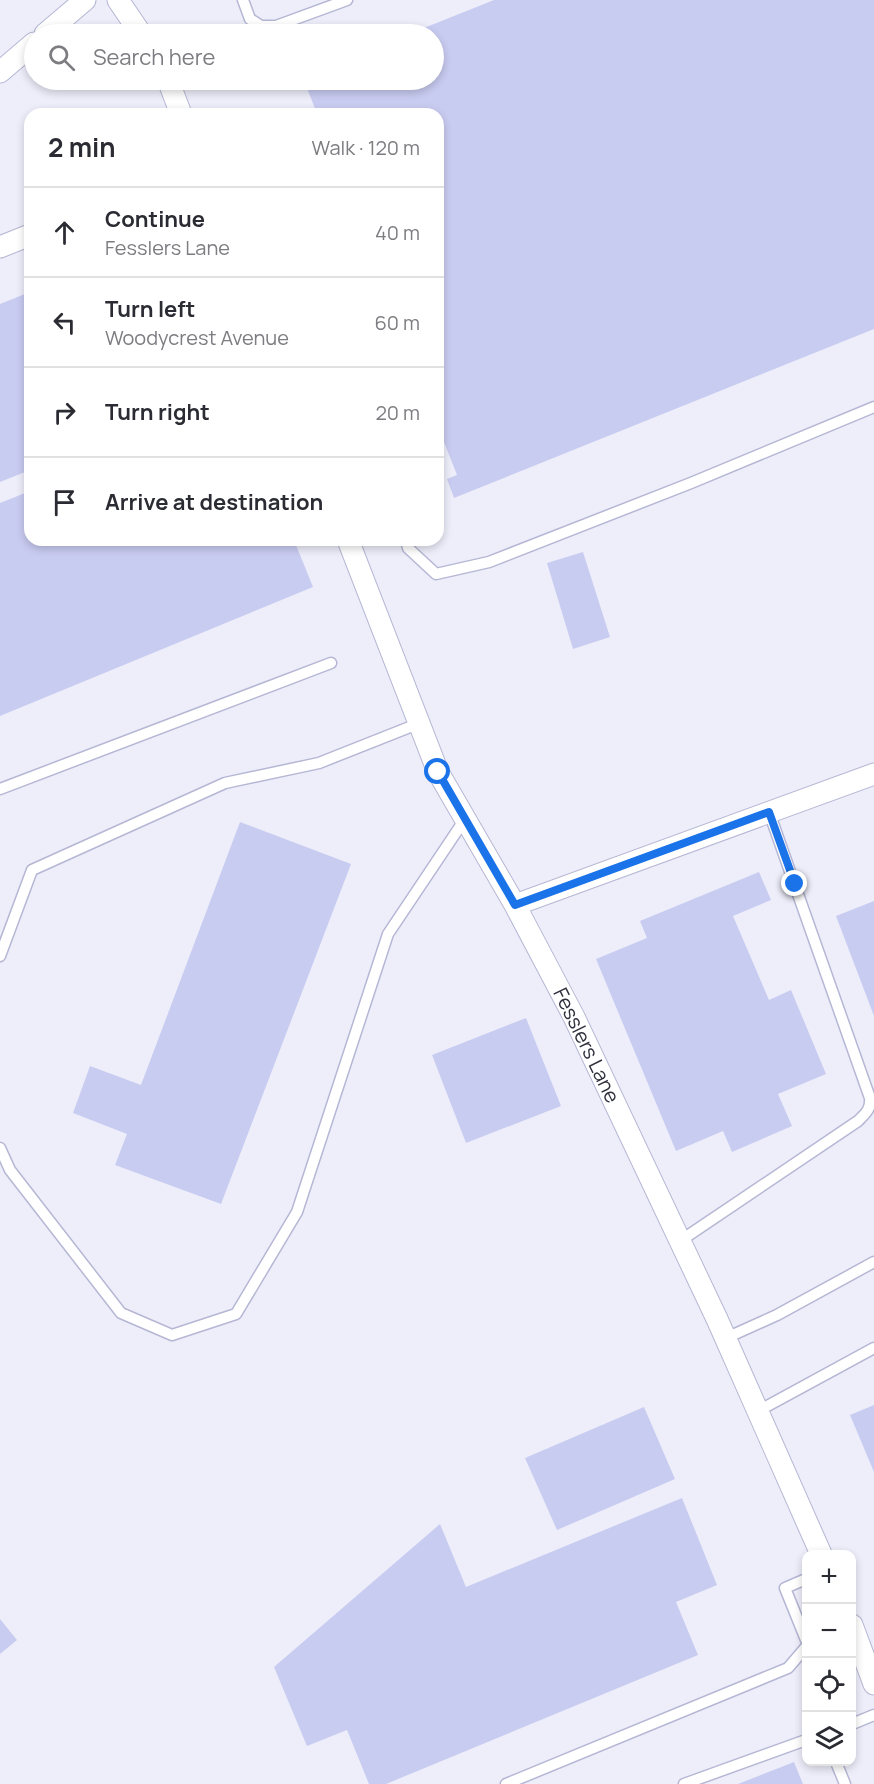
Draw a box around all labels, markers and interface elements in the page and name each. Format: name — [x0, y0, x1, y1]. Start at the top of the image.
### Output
search box — [24, 24, 444, 90]
icon: search — [45, 41, 78, 74]
text: Search here — [93, 42, 215, 72]
text: 2 min — [48, 129, 116, 165]
text: Walk · 120 m — [312, 134, 420, 161]
text: Continue — [105, 204, 205, 234]
icon: ahead — [48, 216, 81, 249]
text: 40 m — [375, 219, 420, 246]
text: Fesslers Lane — [105, 234, 230, 261]
text: Turn left — [105, 294, 195, 324]
icon: left — [48, 306, 81, 339]
text: 60 m — [374, 309, 420, 336]
text: Woodycrest Avenue — [105, 324, 289, 351]
icon: right — [48, 396, 81, 429]
text: Turn right — [105, 397, 210, 427]
text: 20 m — [375, 399, 420, 426]
icon: arrive — [48, 486, 81, 519]
text: Arrive at destination — [105, 487, 323, 517]
route start — [424, 758, 450, 784]
route end — [781, 870, 807, 896]
street label: Fesslers Lane — [547, 983, 627, 1107]
map controls — [802, 1550, 856, 1766]
button: + — [802, 1550, 856, 1604]
button: − — [802, 1604, 856, 1658]
button: locate — [802, 1658, 856, 1712]
button: layers — [802, 1712, 856, 1766]

